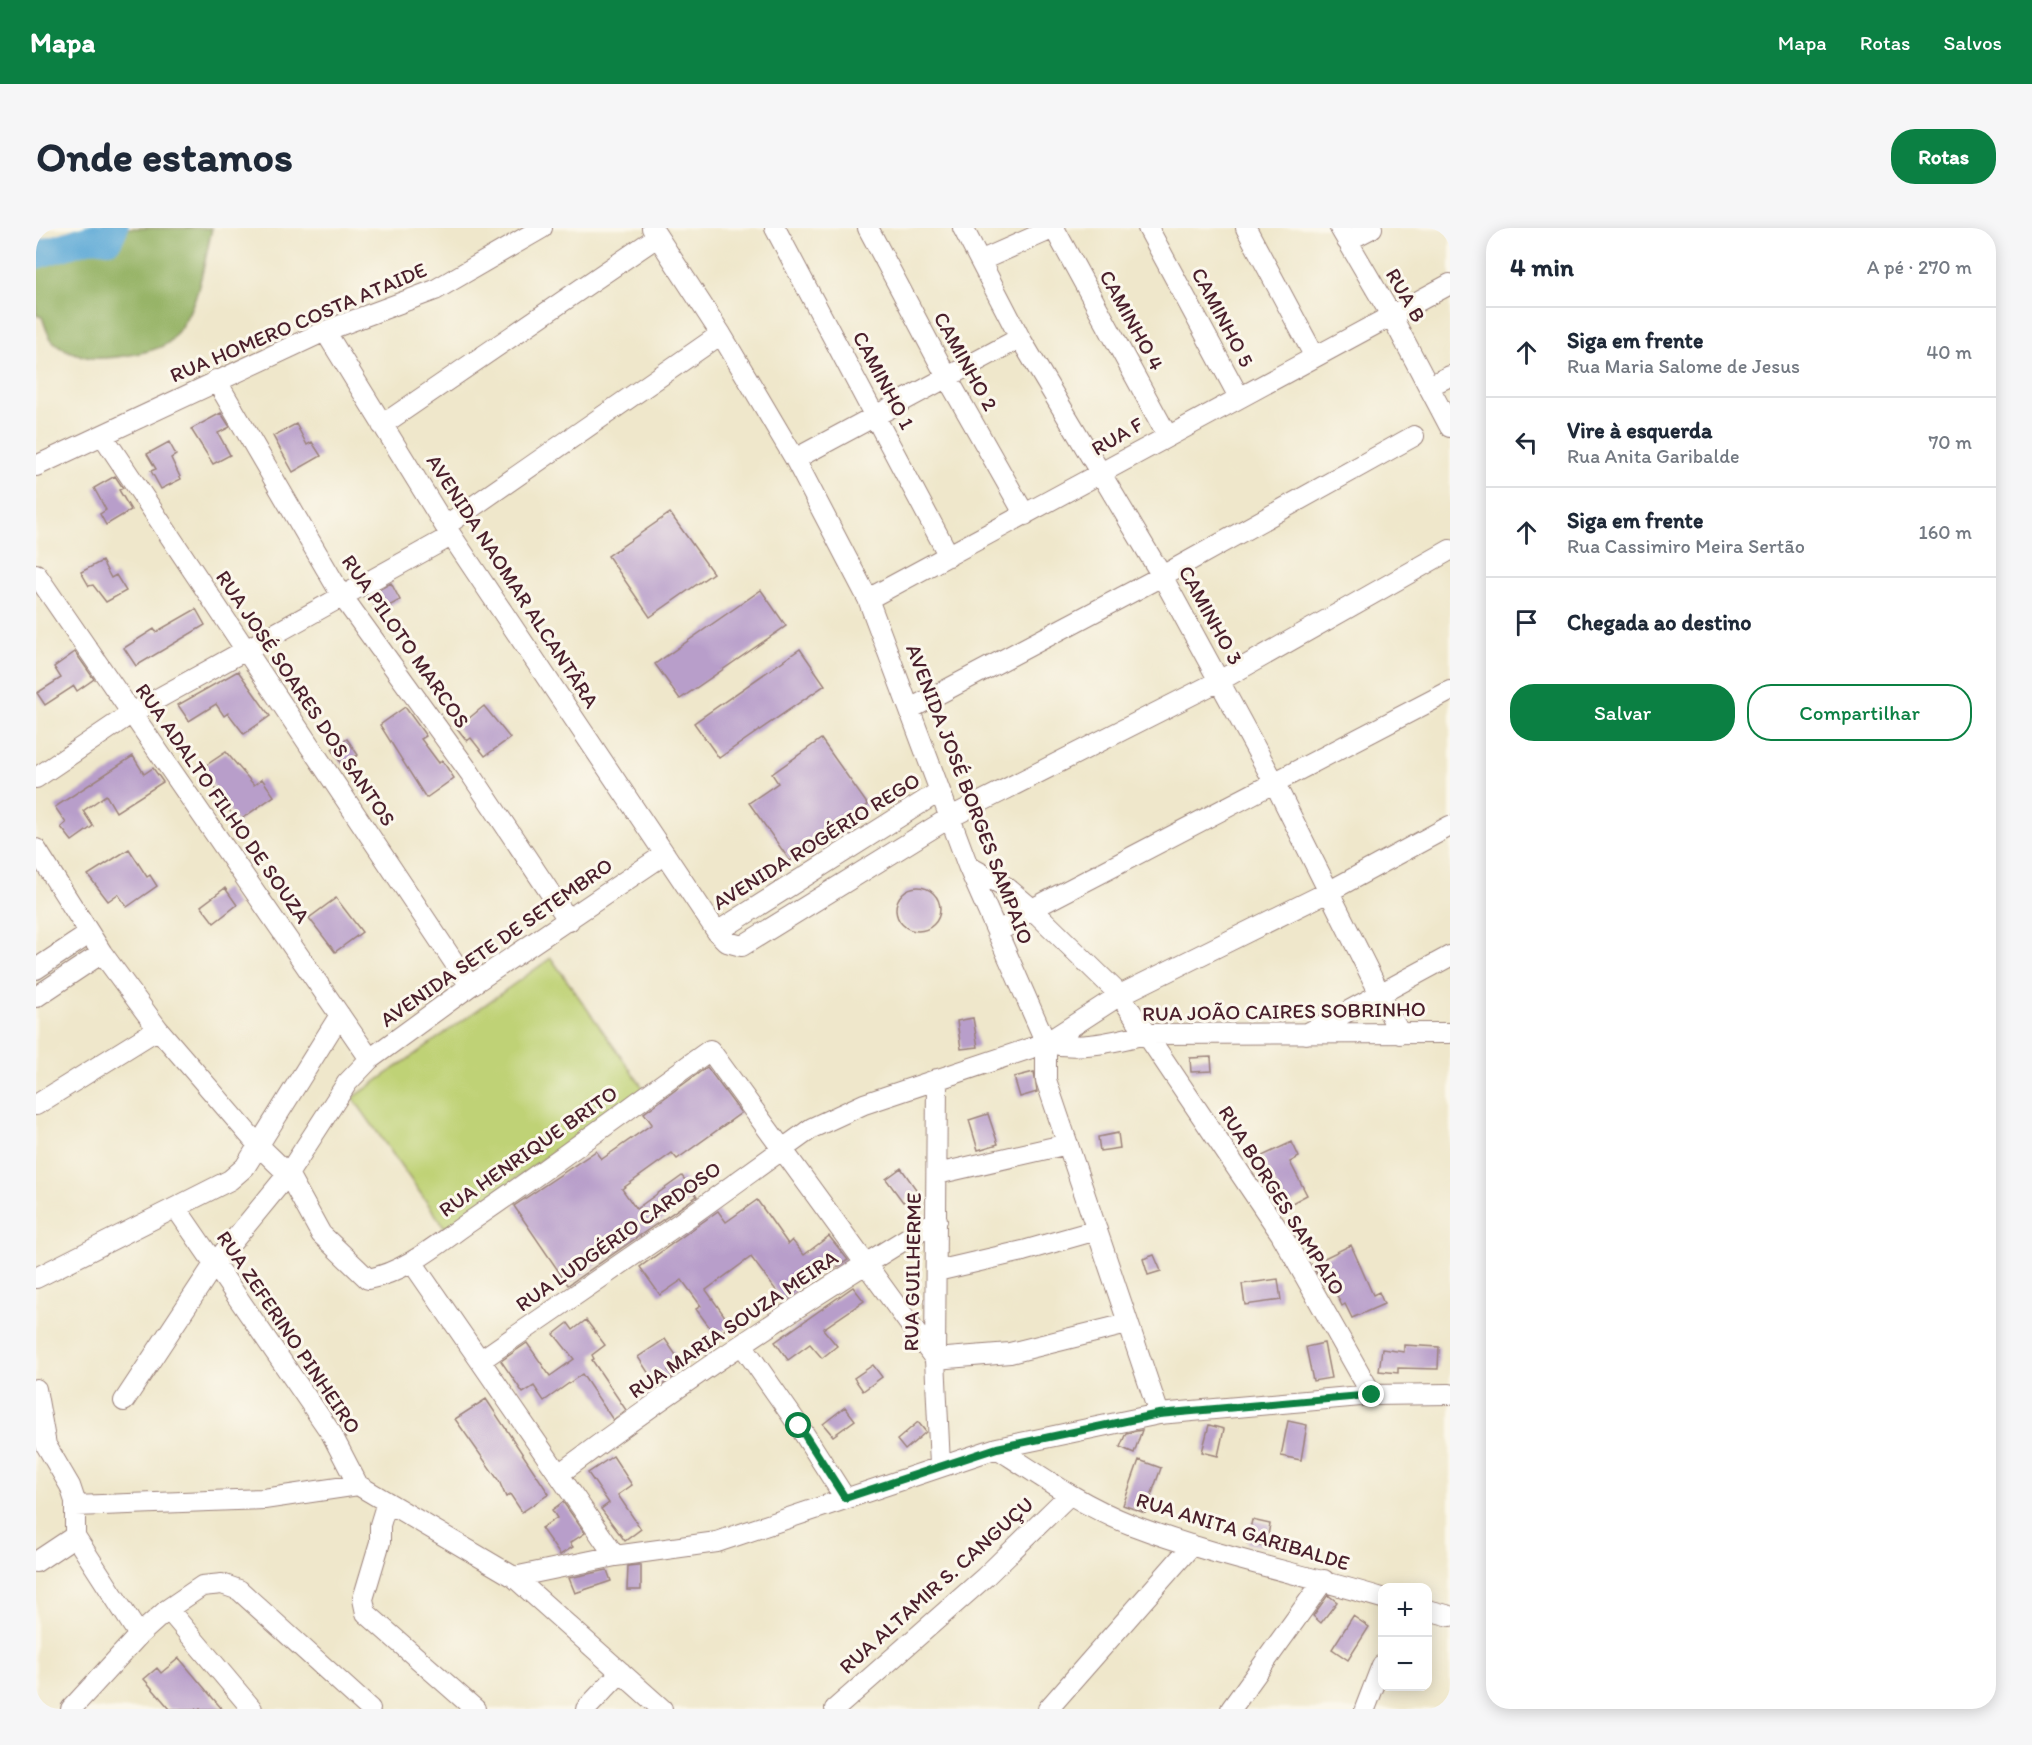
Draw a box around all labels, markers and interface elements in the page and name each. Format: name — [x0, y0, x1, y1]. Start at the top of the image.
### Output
text: Mapa — [30, 25, 95, 59]
text: Mapa — [1778, 30, 1827, 55]
text: Rotas — [1860, 30, 1910, 55]
text: Salvos — [1943, 30, 2002, 55]
button: Rotas — [1891, 129, 1996, 184]
text: Onde estamos — [36, 131, 293, 182]
text: 4 min — [1510, 251, 1574, 283]
text: A pé · 270 m — [1867, 255, 1972, 279]
street label: RUA HOMERO COSTA ATAIDE — [166, 256, 430, 388]
street label: CAMINHO 5 — [1186, 263, 1260, 371]
street label: RUA B — [1381, 264, 1431, 326]
street label: CAMINHO 4 — [1094, 266, 1170, 375]
street label: CAMINHO 2 — [929, 307, 1003, 415]
street label: CAMINHO 1 — [848, 327, 920, 434]
text: Siga em frente — [1567, 327, 1703, 354]
icon: ahead — [1510, 336, 1543, 369]
text: 40 m — [1926, 340, 1972, 364]
text: Rua Maria Salome de Jesus — [1567, 354, 1800, 378]
street label: RUA F — [1087, 411, 1147, 461]
text: Vire à esquerda — [1567, 417, 1712, 444]
icon: left — [1510, 426, 1543, 459]
text: 70 m — [1928, 430, 1972, 454]
text: Rua Anita Garibalde — [1567, 444, 1740, 468]
street label: AVENIDA NAOMAR ALCANTÂRA — [422, 449, 605, 713]
text: Siga em frente — [1567, 507, 1703, 534]
icon: ahead — [1510, 516, 1543, 549]
text: 160 m — [1919, 520, 1972, 544]
text: Rua Cassimiro Meira Sertão — [1567, 534, 1805, 558]
street label: RUA PILOTO MARCOS — [337, 550, 475, 732]
street label: CAMINHO 3 — [1174, 561, 1248, 669]
street label: RUA JOSÉ SOARES DOS SANTOS — [211, 565, 401, 831]
icon: arrive — [1510, 606, 1543, 639]
text: Chegada ao destino — [1567, 609, 1751, 636]
street label: AVENIDA JOSÉ BORGES SAMPAIO — [901, 640, 1039, 948]
street label: RUA ADALTO FILHO DE SOUZA — [130, 678, 316, 928]
button: Salvar — [1510, 684, 1735, 741]
button: Compartilhar — [1747, 684, 1972, 741]
street label: AVENIDA ROGÉRIO REGO — [708, 767, 924, 915]
street label: AVENIDA SETE DE SETEMBRO — [375, 852, 617, 1032]
street label: RUA JOÃO CAIRES SOBRINHO — [1142, 996, 1426, 1026]
street label: RUA HENRIQUE BRITO — [434, 1080, 622, 1222]
street label: RUA BORGES SAMPAIO — [1213, 1101, 1351, 1299]
street label: RUA LUDGÉRIO CARDOSO — [510, 1155, 726, 1317]
street label: RUA GUILHERME — [898, 1192, 926, 1352]
street label: RUA ZEFERINO PINHEIRO — [212, 1226, 366, 1438]
street label: RUA MARIA SOUZA MEIRA — [624, 1244, 843, 1403]
route end — [1358, 1381, 1384, 1407]
route start — [785, 1412, 811, 1438]
street label: RUA ANITA GARIBALDE — [1133, 1487, 1353, 1575]
street label: RUA ALTAMIR S. CANGUÇU — [834, 1491, 1038, 1679]
map controls — [1378, 1583, 1432, 1691]
button: + — [1378, 1583, 1432, 1637]
button: − — [1378, 1637, 1432, 1691]

